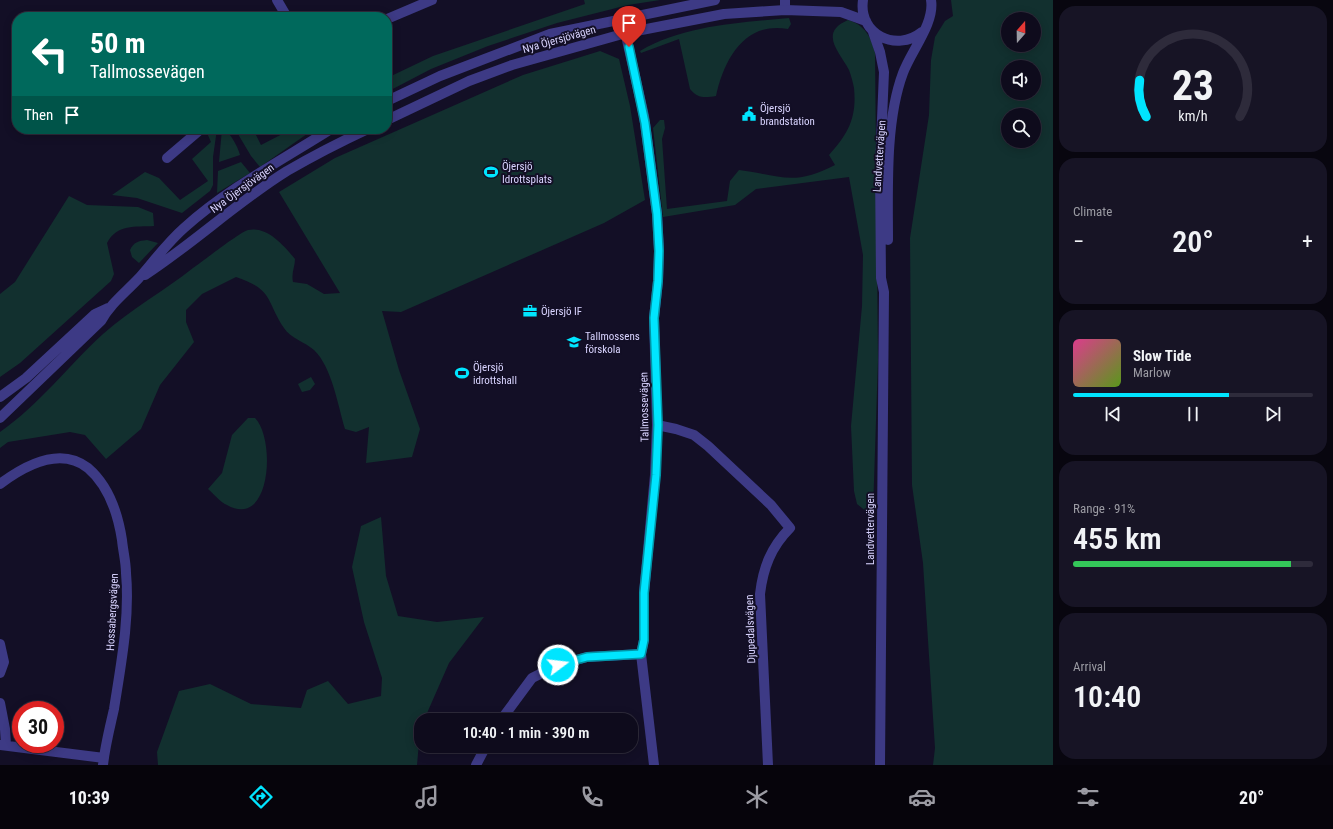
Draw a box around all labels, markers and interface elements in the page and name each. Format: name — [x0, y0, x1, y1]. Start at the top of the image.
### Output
pin — [612, 6, 646, 47]
icon: arrive — [618, 12, 640, 34]
north arrow — [1001, 12, 1041, 52]
map controls — [1001, 12, 1041, 148]
street label: Nya Öjersjövägen — [521, 23, 597, 56]
text: 50 m — [90, 27, 146, 60]
icon: left — [24, 28, 76, 80]
button: sound — [1001, 60, 1041, 100]
text: Tallmossevägen — [90, 61, 205, 82]
text: 23 — [1172, 61, 1214, 110]
place label: Öjersjö brandstation — [760, 102, 815, 128]
icon: arrive — [61, 104, 83, 126]
text: Then — [24, 106, 53, 124]
public building icon: Öjersjö brandstation — [741, 106, 757, 122]
text: km/h — [1178, 107, 1208, 123]
button: search — [1001, 108, 1041, 148]
street label: Landvettervägen — [871, 120, 888, 192]
place label: Öjersjö Idrottsplats — [502, 160, 552, 186]
street label: Nya Öjersjövägen — [208, 161, 277, 216]
sports icon: Öjersjö Idrottsplats — [483, 164, 499, 180]
text: Climate — [1073, 204, 1112, 219]
text: 20° — [1172, 224, 1214, 259]
text: − — [1073, 229, 1084, 254]
text: + — [1302, 229, 1313, 254]
office icon: Öjersjö IF — [522, 303, 538, 319]
place label: Öjersjö IF — [541, 305, 582, 318]
place label: Tallmossens förskola — [585, 330, 640, 356]
school or university icon: Tallmossens förskola — [566, 334, 582, 350]
text: Slow Tide — [1133, 347, 1191, 365]
place label: Öjersjö idrottshall — [473, 361, 517, 387]
sports icon: Öjersjö idrottshall — [454, 365, 470, 381]
text: Marlow — [1133, 365, 1171, 380]
street label: Tallmossevägen — [637, 372, 652, 442]
icon: previous — [1102, 403, 1124, 425]
icon: pause — [1182, 403, 1204, 425]
icon: next — [1262, 403, 1284, 425]
street label: Landvettervägen — [864, 493, 877, 565]
text: Range · 91% — [1073, 501, 1135, 516]
text: 455 km — [1073, 521, 1162, 556]
street label: Hossabergsvägen — [104, 573, 121, 651]
street label: Djupedalsvägen — [743, 594, 758, 664]
position arrow — [537, 644, 579, 686]
text: Arrival — [1073, 659, 1106, 674]
text: 10:40 — [1073, 679, 1141, 714]
speed limit sign: 30 — [12, 701, 64, 753]
text: 10:40 · 1 min · 390 m — [463, 724, 589, 742]
icon: directions — [247, 783, 275, 811]
icon: music — [413, 783, 441, 811]
icon: phone — [578, 783, 606, 811]
icon: climate — [743, 783, 771, 811]
icon: car — [908, 783, 936, 811]
icon: filters — [1074, 783, 1102, 811]
text: 10:39 — [69, 787, 110, 808]
text: 20° — [1239, 787, 1264, 808]

